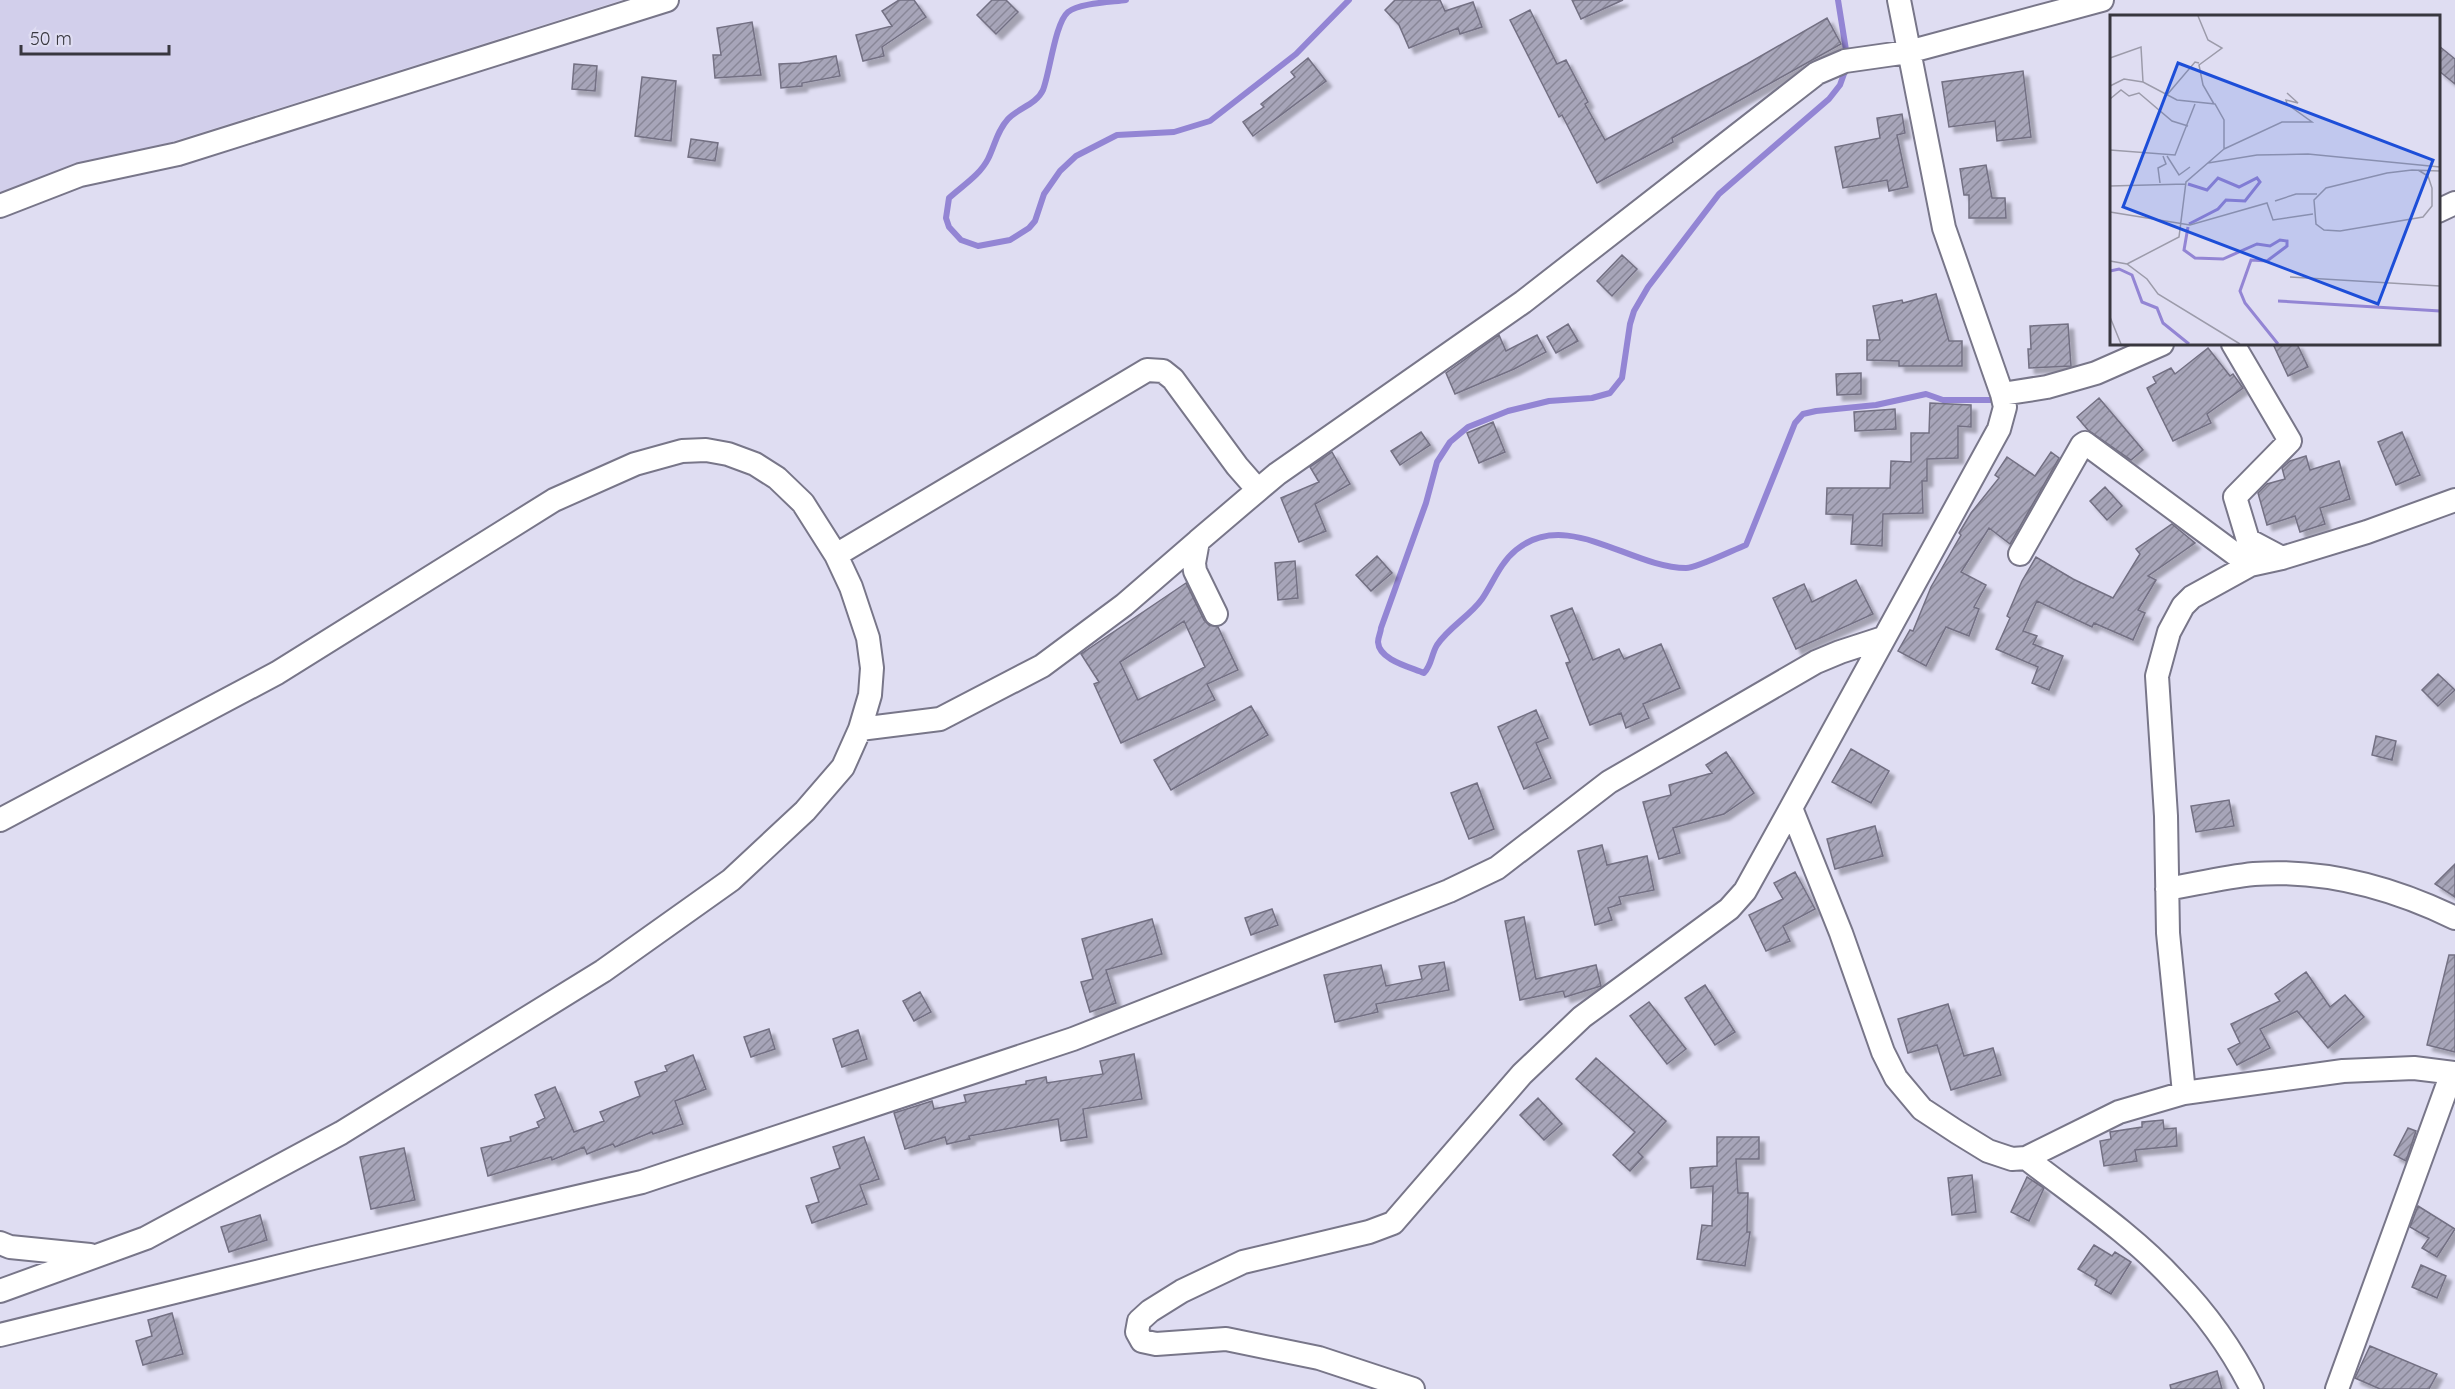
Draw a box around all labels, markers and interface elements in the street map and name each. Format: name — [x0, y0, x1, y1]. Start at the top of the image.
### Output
inset map — [2110, 15, 2440, 345]
scale bar — [21, 18, 170, 56]
text: 50 m — [30, 27, 72, 50]

